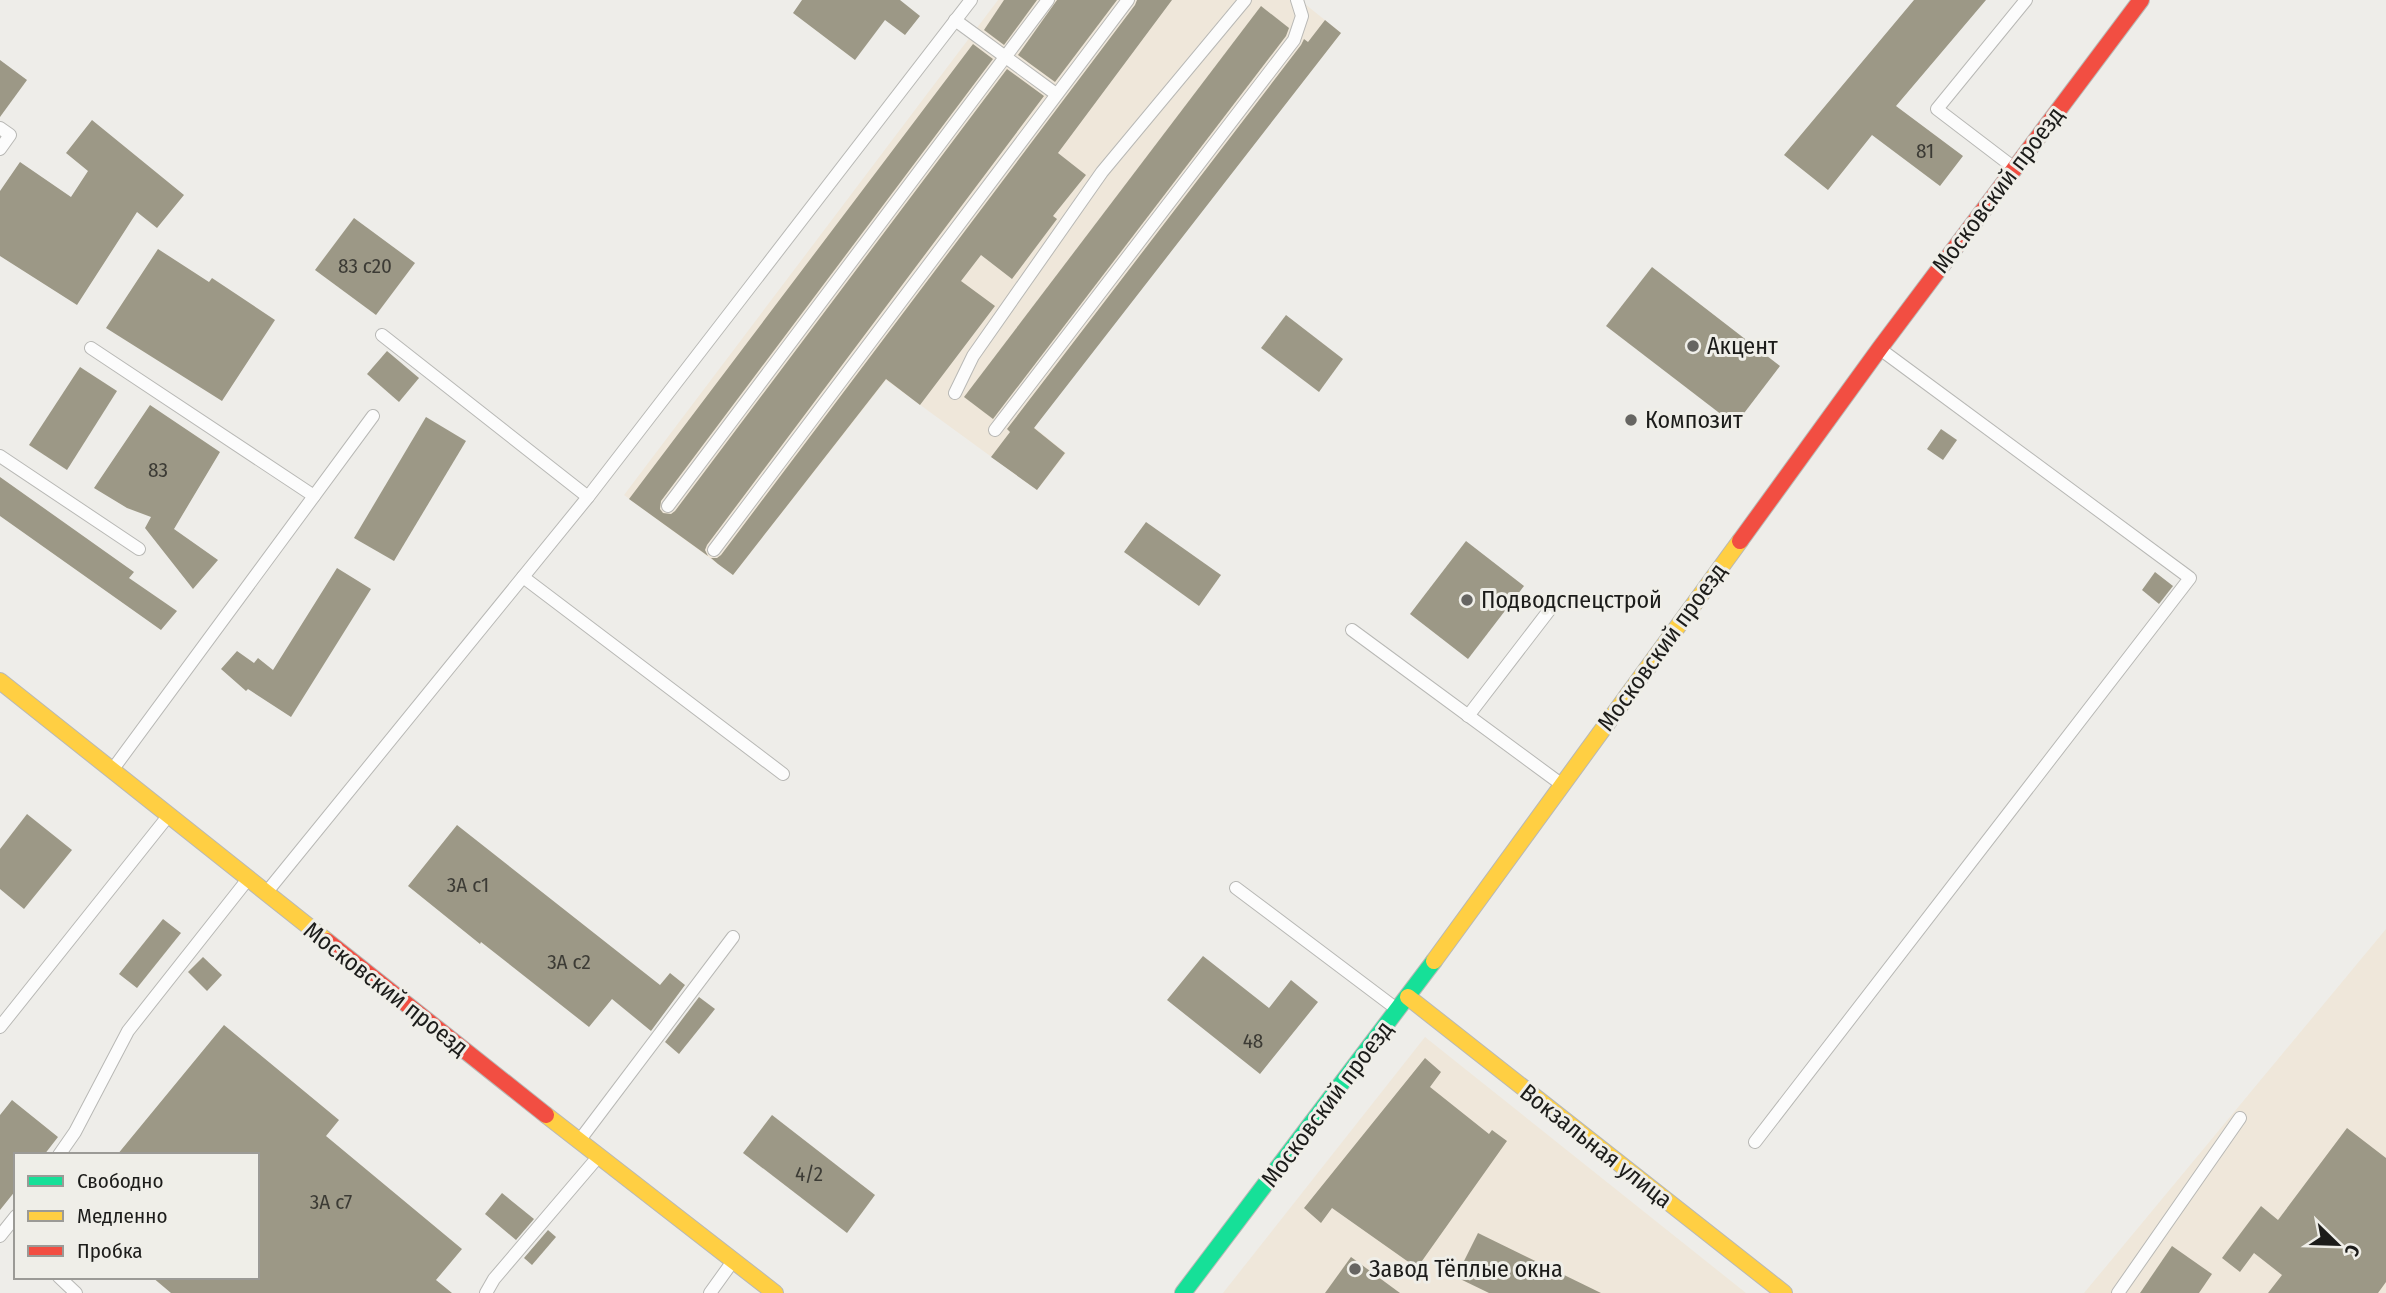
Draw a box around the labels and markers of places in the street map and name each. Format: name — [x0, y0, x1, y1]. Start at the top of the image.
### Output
place label: Акцент — [1707, 332, 1778, 360]
marker: Акцент — [1685, 338, 1701, 354]
place label: Композит — [1645, 406, 1743, 434]
marker: Композит — [1623, 412, 1639, 428]
place label: Подводспецстрой — [1481, 586, 1662, 614]
marker: Подводспецстрой — [1459, 592, 1475, 608]
place label: Завод Тёплые окна — [1369, 1255, 1563, 1283]
marker: Завод Тёплые окна — [1347, 1261, 1363, 1277]

